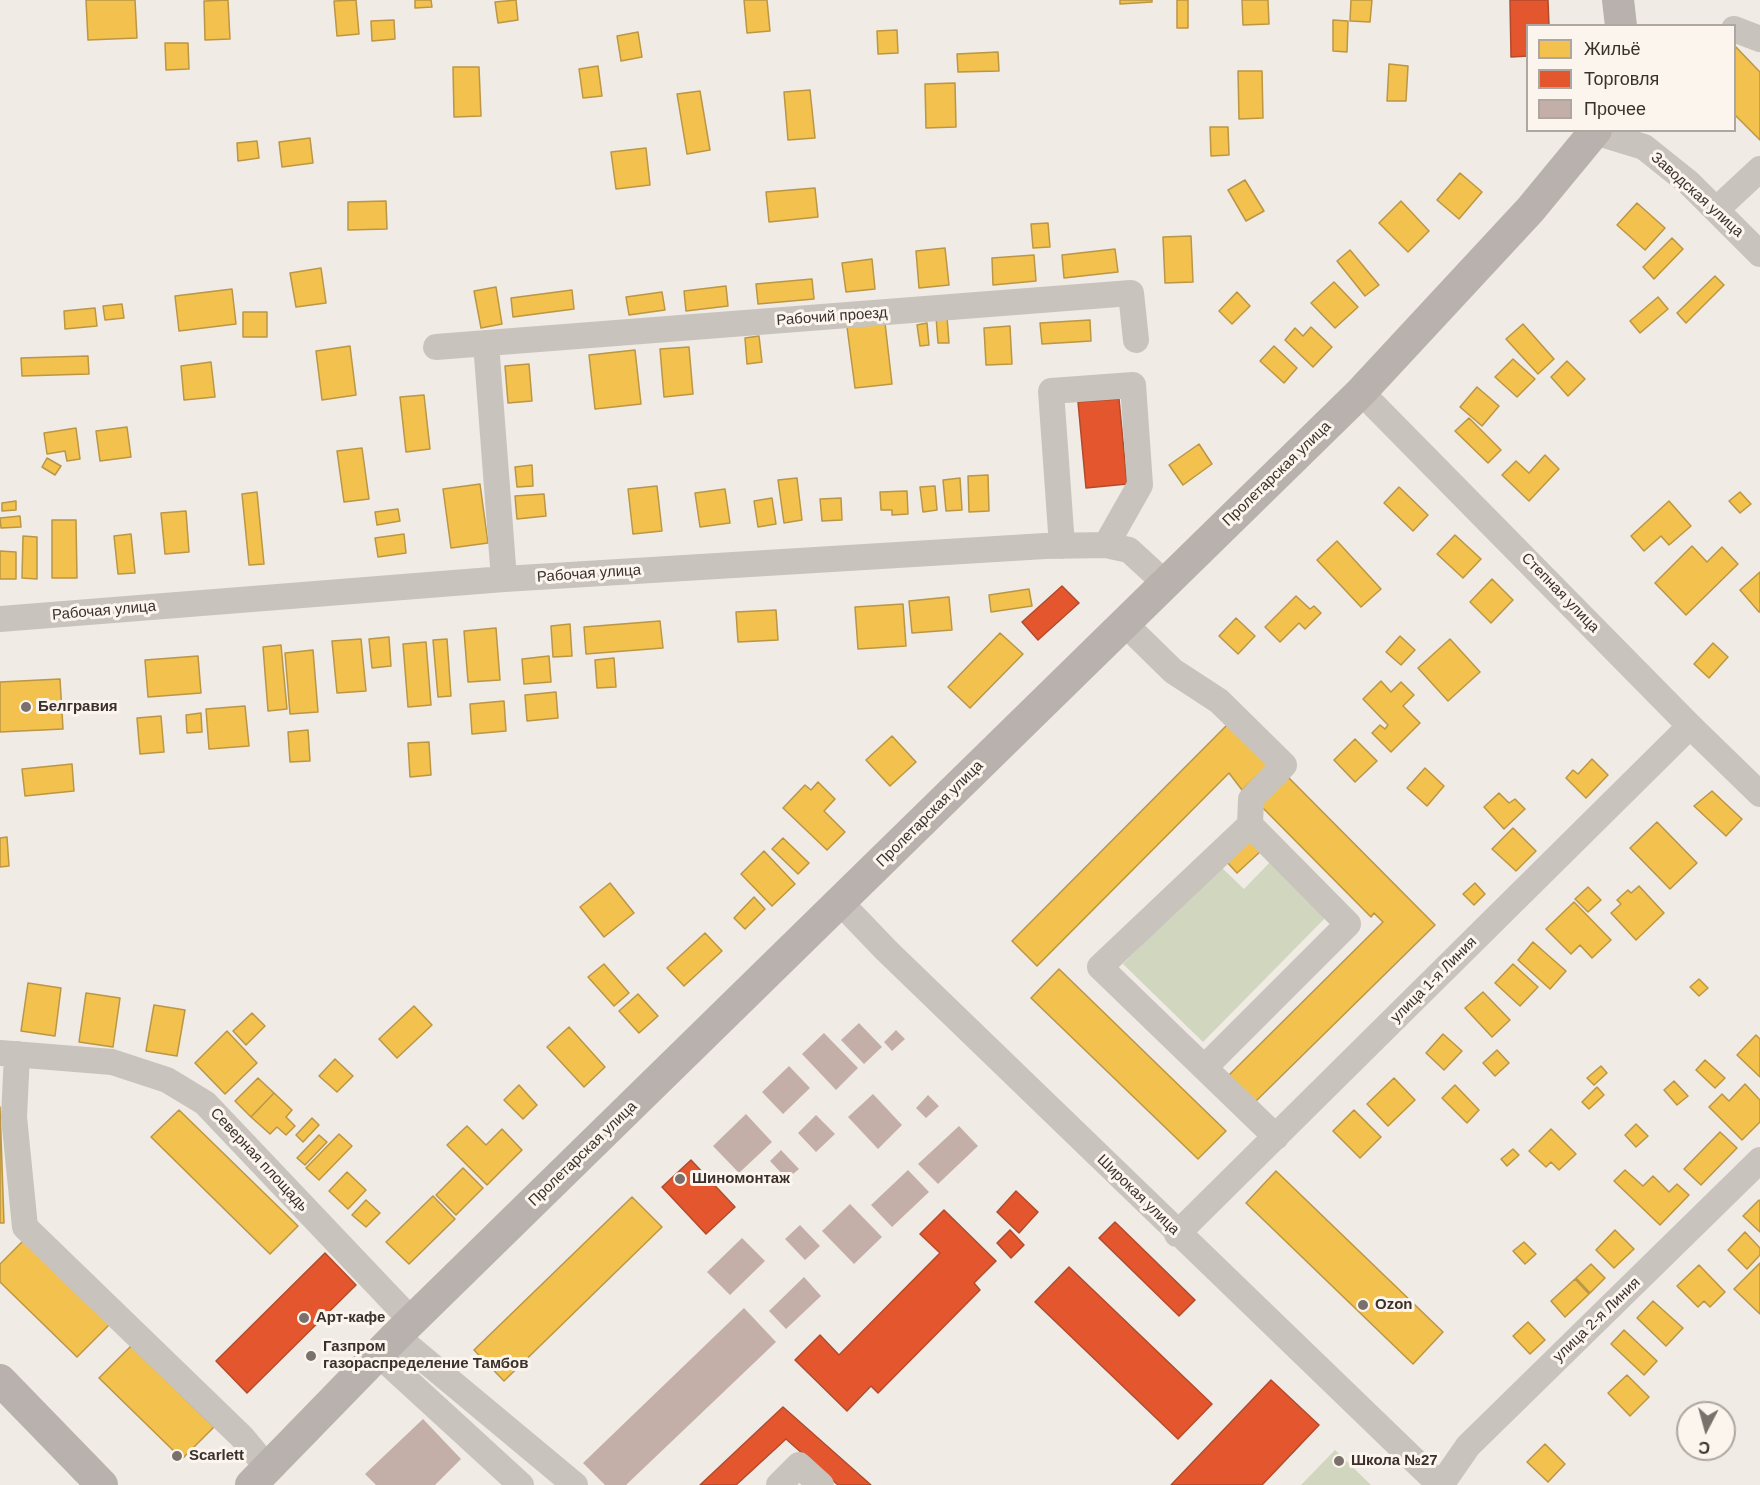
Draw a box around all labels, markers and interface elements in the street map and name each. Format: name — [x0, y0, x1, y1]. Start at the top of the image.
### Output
legend — [1526, 24, 1736, 132]
text: Жильё — [1584, 39, 1641, 59]
text: Торговля — [1584, 69, 1659, 89]
text: Прочее — [1584, 99, 1646, 119]
street label: Заводская улица — [1647, 149, 1747, 241]
street label: Рабочий проезд — [776, 304, 888, 330]
street label: Пролетарская улица — [1219, 418, 1335, 530]
street label: Степная улица — [1517, 549, 1603, 637]
street label: Рабочая улица — [536, 561, 642, 587]
street label: Рабочая улица — [51, 597, 157, 625]
place label: Белгравия — [38, 698, 118, 716]
marker: Белгравия — [19, 700, 33, 714]
street label: Пролетарская улица — [873, 757, 987, 871]
street label: улица 1-я Линия — [1387, 933, 1481, 1027]
street label: Пролетарская улица — [525, 1098, 641, 1210]
street label: Северная площадь — [206, 1104, 312, 1216]
street label: Широкая улица — [1093, 1151, 1183, 1239]
place label: Шиномонтаж — [692, 1170, 790, 1188]
marker: Шиномонтаж — [673, 1172, 687, 1186]
street label: улица 2-я Линия — [1550, 1274, 1644, 1366]
place label: Ozon — [1375, 1296, 1412, 1314]
marker: Ozon — [1356, 1298, 1370, 1312]
place label: Арт-кафе — [316, 1309, 385, 1327]
marker: Арт-кафе — [297, 1311, 311, 1325]
place label: Газпром газораспределение Тамбов — [323, 1338, 528, 1373]
marker: Газпром газораспределение Тамбов — [304, 1349, 318, 1363]
north arrow — [1676, 1401, 1736, 1461]
text: С — [1698, 1438, 1711, 1456]
place label: Scarlett — [189, 1447, 244, 1465]
marker: Scarlett — [170, 1449, 184, 1463]
place label: Школа №27 — [1351, 1452, 1438, 1470]
marker: Школа №27 — [1332, 1454, 1346, 1468]

